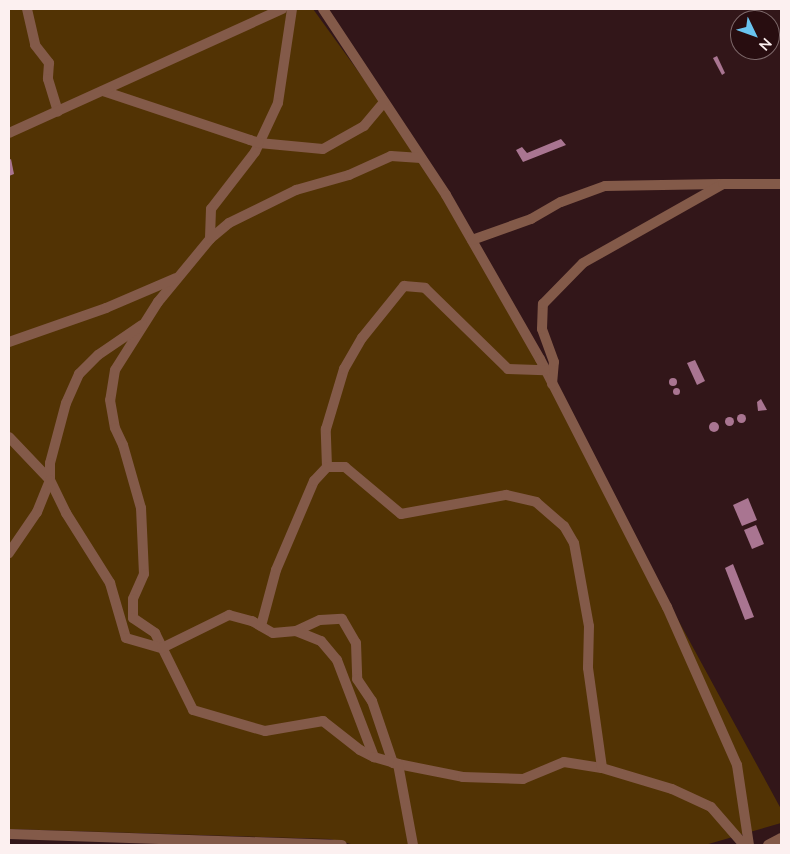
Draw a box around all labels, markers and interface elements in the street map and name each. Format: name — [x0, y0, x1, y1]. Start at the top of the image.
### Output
north arrow — [730, 10, 780, 60]
text: N — [756, 35, 776, 54]

